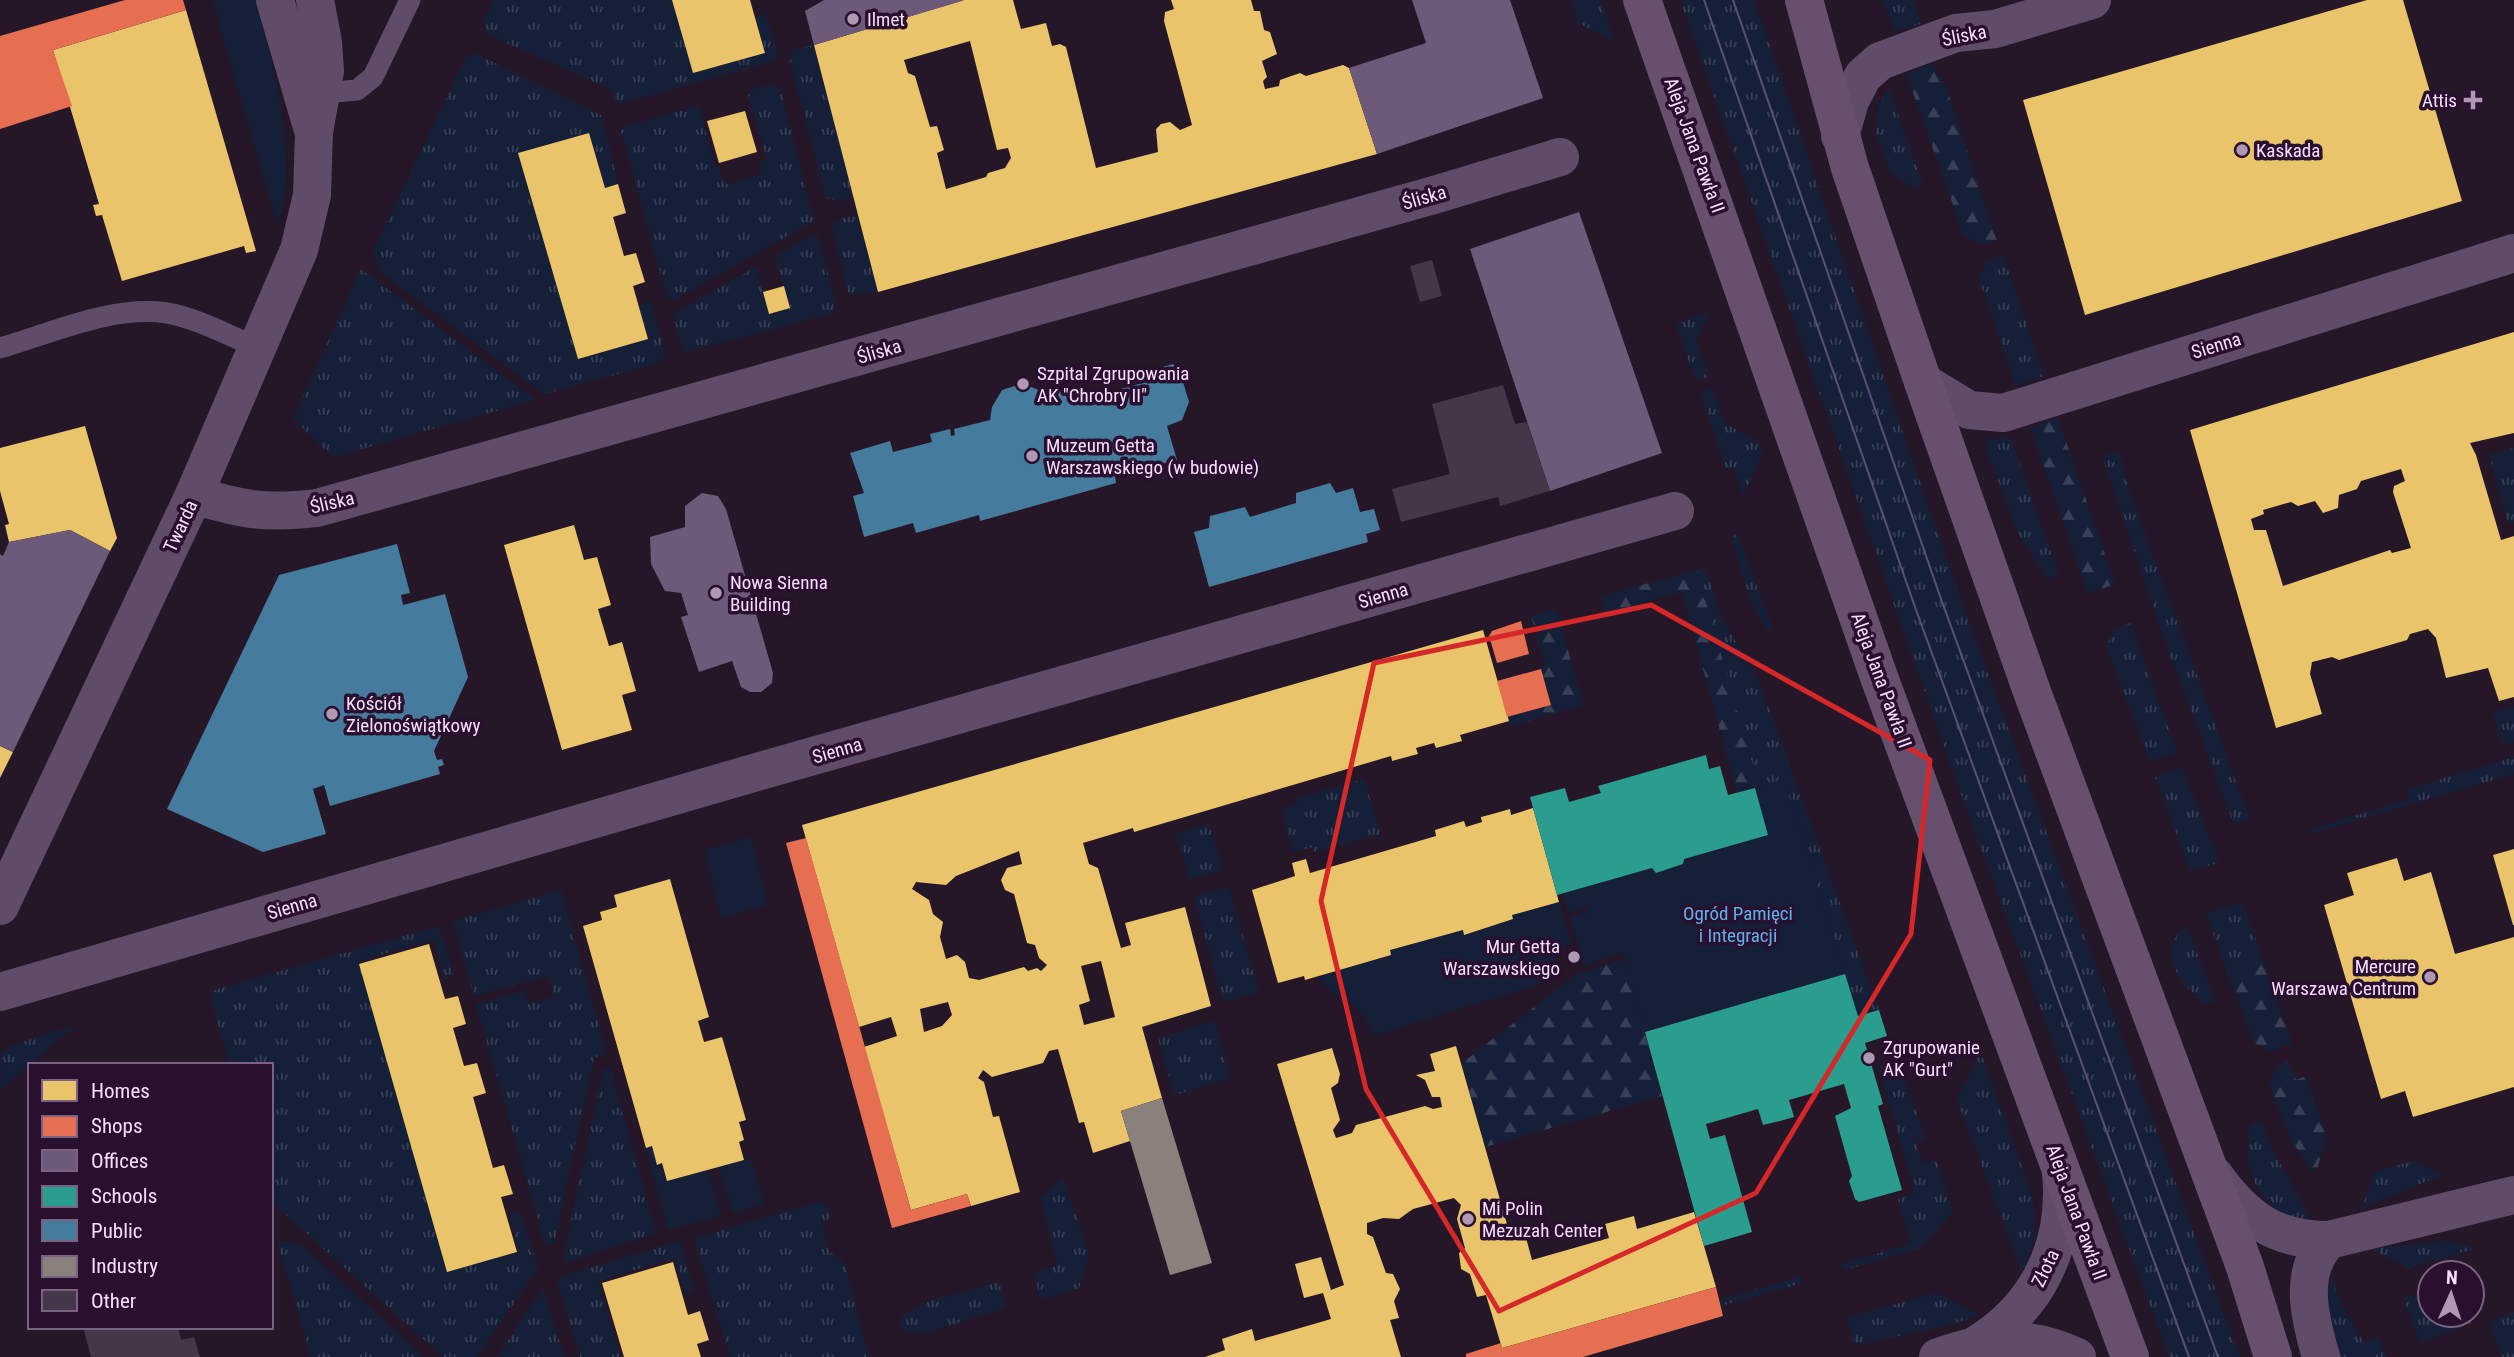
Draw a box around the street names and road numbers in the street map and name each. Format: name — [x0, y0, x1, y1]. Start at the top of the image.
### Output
street label: Śliska — [1940, 20, 1988, 51]
street label: Aleja Jana Pawła II — [1659, 74, 1730, 216]
street label: Śliska — [1399, 180, 1449, 215]
street label: Sienna — [2189, 327, 2244, 364]
street label: Śliska — [854, 334, 904, 369]
street label: Śliska — [308, 486, 357, 519]
street label: Twarda — [158, 496, 202, 556]
street label: Sienna — [1356, 577, 1411, 614]
street label: Aleja Jana Pawła II — [1846, 609, 1917, 751]
street label: Sienna — [810, 732, 865, 769]
street label: Sienna — [265, 888, 320, 925]
street label: Aleja Jana Pawła II — [2041, 1141, 2112, 1283]
street label: Złota — [2027, 1246, 2064, 1291]

